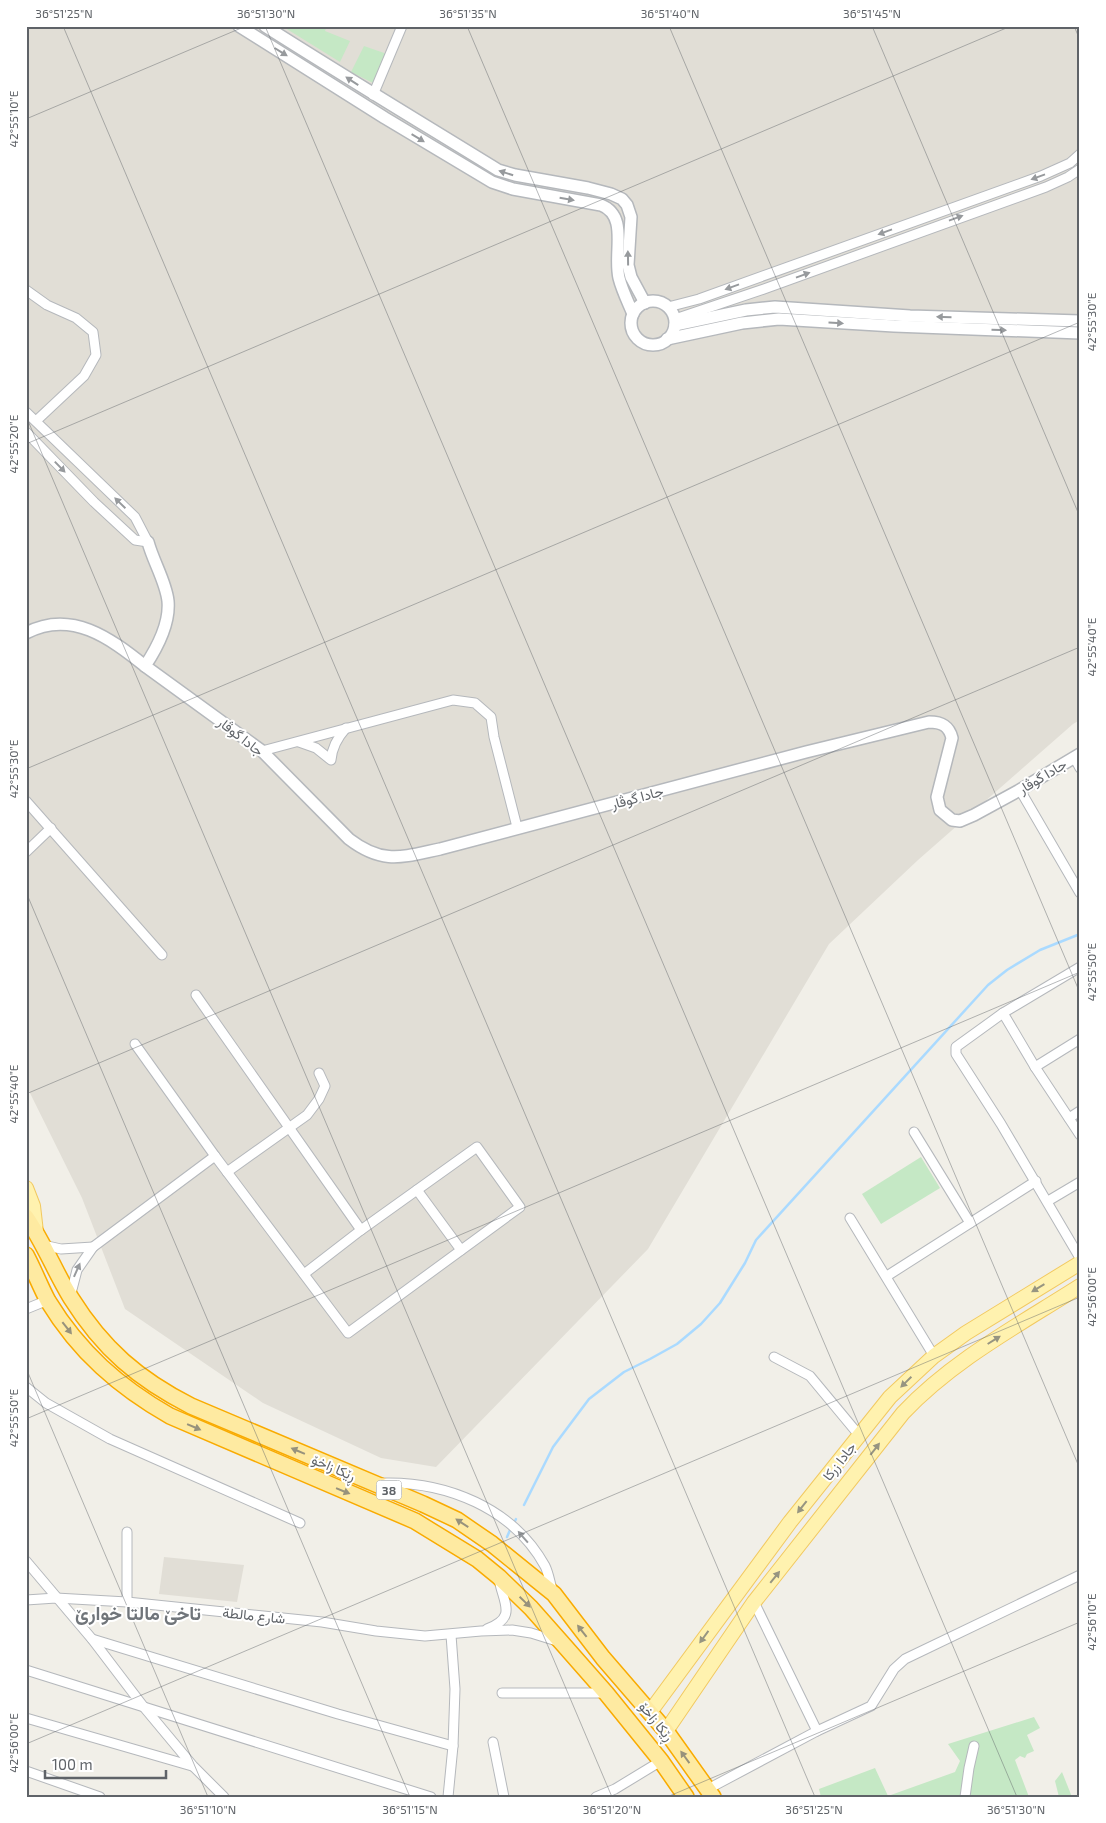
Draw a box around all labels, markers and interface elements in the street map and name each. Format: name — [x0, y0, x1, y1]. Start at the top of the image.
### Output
text: 36°51'25"N — [35, 6, 93, 20]
text: 36°51'30"N — [237, 6, 295, 20]
text: 36°51'35"N — [439, 6, 497, 20]
text: 36°51'40"N — [641, 6, 699, 20]
text: 36°51'45"N — [843, 6, 901, 20]
one-way arrow — [274, 47, 287, 56]
one-way arrow — [345, 77, 358, 86]
text: 42°55'10"E — [6, 90, 20, 147]
one-way arrow — [412, 134, 425, 143]
one-way arrow — [499, 168, 514, 176]
one-way arrow — [1030, 174, 1045, 181]
one-way arrow — [559, 195, 575, 203]
one-way arrow — [948, 214, 963, 221]
one-way arrow — [877, 229, 892, 236]
one-way arrow — [624, 249, 632, 265]
one-way arrow — [796, 271, 811, 279]
one-way arrow — [724, 283, 739, 291]
text: 42°55'30"E — [1084, 292, 1098, 351]
one-way arrow — [935, 313, 951, 321]
one-way arrow — [829, 319, 845, 327]
one-way arrow — [991, 326, 1007, 334]
text: 42°55'20"E — [6, 414, 20, 473]
one-way arrow — [54, 461, 66, 473]
one-way arrow — [114, 497, 126, 509]
text: 42°55'40"E — [1084, 617, 1098, 677]
street label: جادا گوڤار — [213, 712, 267, 760]
text: 42°55'30"E — [6, 739, 20, 798]
street label: جادا گوڤار — [1014, 755, 1070, 798]
street label: جادا گوڤار — [608, 782, 665, 813]
text: 42°55'50"E — [1084, 942, 1098, 1001]
text: 42°55'40"E — [6, 1064, 20, 1124]
one-way arrow — [74, 1263, 82, 1277]
text: 42°56'00"E — [1084, 1267, 1098, 1327]
one-way arrow — [1031, 1284, 1045, 1293]
one-way arrow — [62, 1321, 72, 1335]
one-way arrow — [988, 1336, 1001, 1345]
one-way arrow — [900, 1376, 912, 1388]
text: 42°55'50"E — [6, 1388, 20, 1447]
one-way arrow — [187, 1423, 201, 1431]
street label: جادا زرکا — [819, 1438, 860, 1484]
one-way arrow — [870, 1443, 881, 1456]
one-way arrow — [291, 1447, 305, 1455]
street label: ڕێکا زاخۆ — [308, 1450, 359, 1488]
road number: 38 — [376, 1480, 402, 1500]
one-way arrow — [336, 1487, 350, 1495]
one-way arrow — [797, 1500, 808, 1513]
one-way arrow — [456, 1519, 469, 1528]
one-way arrow — [517, 1531, 529, 1543]
one-way arrow — [769, 1571, 780, 1584]
text: 42°56'10"E — [1084, 1593, 1098, 1651]
one-way arrow — [518, 1596, 530, 1608]
district label: تاخێ مالتا خوارێ — [75, 1601, 201, 1626]
street label: شارع مالطة — [221, 1603, 286, 1630]
one-way arrow — [577, 1625, 588, 1638]
one-way arrow — [699, 1630, 710, 1643]
street label: ڕێکا زاخۆ — [633, 1698, 678, 1747]
text: 42°56'00"E — [6, 1713, 20, 1773]
scale bar — [45, 1748, 166, 1780]
one-way arrow — [680, 1750, 690, 1764]
text: 100 m — [52, 1755, 93, 1773]
text: 36°51'10"N — [180, 1802, 236, 1816]
text: 36°51'15"N — [382, 1802, 438, 1816]
text: 36°51'20"N — [583, 1802, 641, 1816]
text: 36°51'25"N — [785, 1802, 843, 1816]
text: 36°51'30"N — [987, 1802, 1045, 1816]

